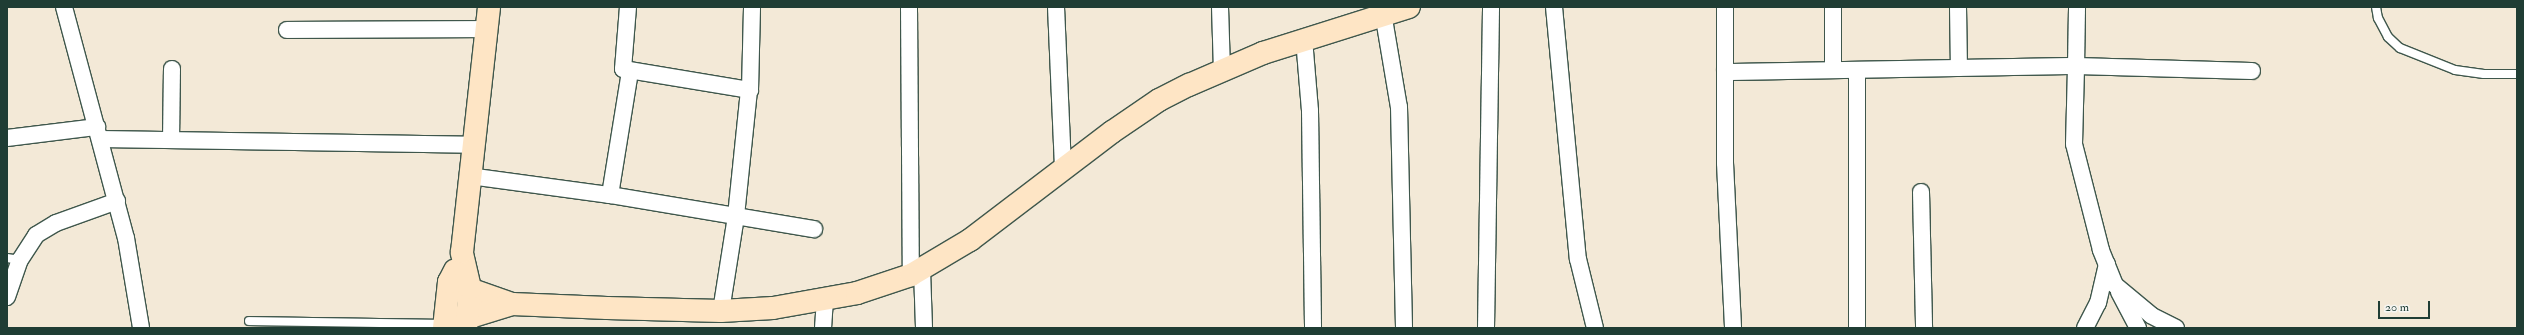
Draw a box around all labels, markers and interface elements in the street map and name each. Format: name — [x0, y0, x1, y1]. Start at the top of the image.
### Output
scale bar — [2380, 293, 2432, 319]
text: 20 m — [2385, 300, 2409, 315]

